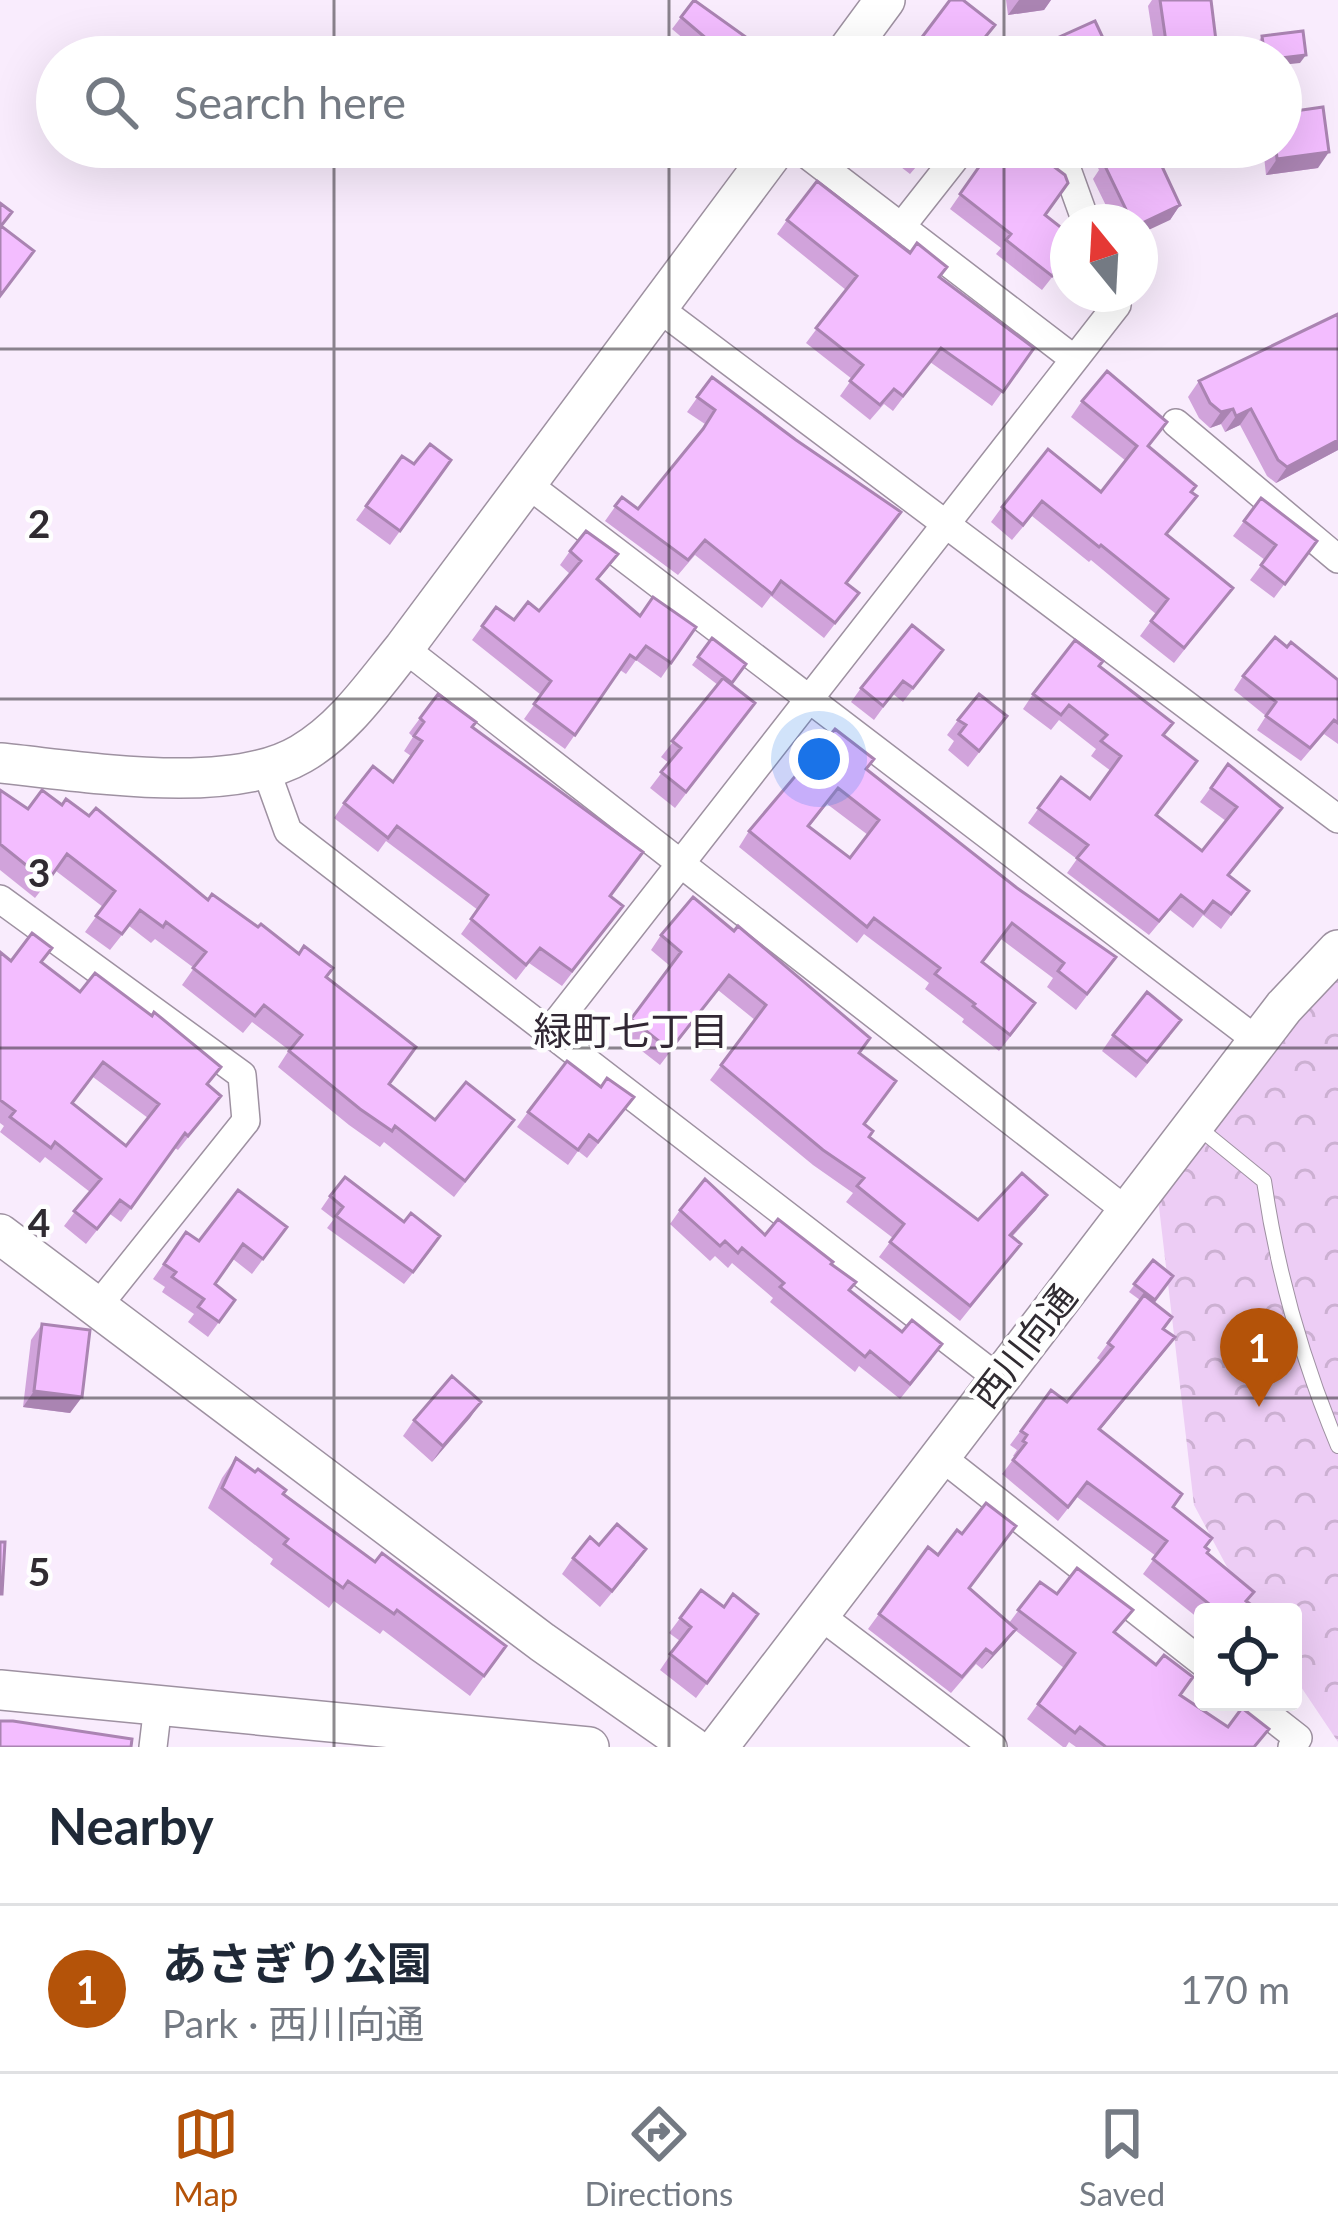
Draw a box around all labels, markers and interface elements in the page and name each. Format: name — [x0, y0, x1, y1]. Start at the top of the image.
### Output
search box — [36, 36, 1302, 168]
icon: search — [78, 69, 144, 135]
text: Search here — [174, 75, 406, 129]
north arrow — [1050, 204, 1158, 312]
text: 2 — [28, 500, 50, 546]
your location — [789, 729, 849, 789]
text: 3 — [28, 849, 50, 895]
district label: 緑町七丁目 — [533, 1007, 729, 1053]
text: 4 — [28, 1199, 50, 1245]
street label: 西川向通 — [962, 1275, 1085, 1416]
pin: 1 — [1220, 1308, 1298, 1407]
text: 5 — [28, 1548, 50, 1594]
map controls — [1194, 1603, 1302, 1711]
button: locate — [1194, 1603, 1302, 1711]
text: Nearby — [48, 1795, 214, 1856]
text: あさぎり公園 — [162, 1936, 432, 1990]
text: 1 — [76, 1966, 98, 2012]
text: 170 m — [1180, 1966, 1290, 2012]
text: Park · 西川向通 — [162, 2000, 424, 2046]
tab: Map — [173, 2101, 239, 2213]
tab: Directions — [584, 2101, 733, 2213]
tab: Saved — [1079, 2101, 1165, 2213]

